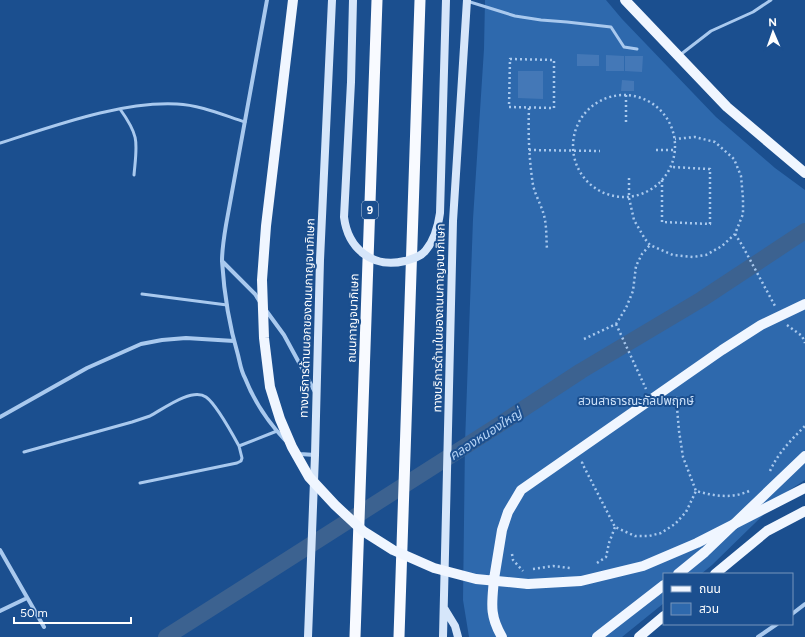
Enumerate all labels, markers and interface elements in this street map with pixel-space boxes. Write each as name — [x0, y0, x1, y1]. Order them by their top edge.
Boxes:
north arrow — [753, 12, 793, 52]
text: N — [768, 16, 777, 29]
road number: 9 — [362, 201, 378, 219]
street label: ทางบริการด้านนอกของถนนกาญจนาภิเษก — [297, 218, 317, 418]
street label: ทางบริการด้านในของถนนกาญจนาภิเษก — [430, 223, 448, 413]
street label: ถนนกาญจนาภิเษก — [344, 273, 362, 363]
park label: สวนสาธารณะกัลปพฤกษ์ — [578, 394, 694, 408]
water label: คลองหนองใหญ่ — [446, 404, 526, 463]
legend — [663, 573, 793, 625]
text: ถนน — [699, 582, 721, 596]
scale bar — [14, 599, 131, 625]
text: สวน — [699, 602, 719, 616]
text: 50 m — [20, 606, 48, 620]

